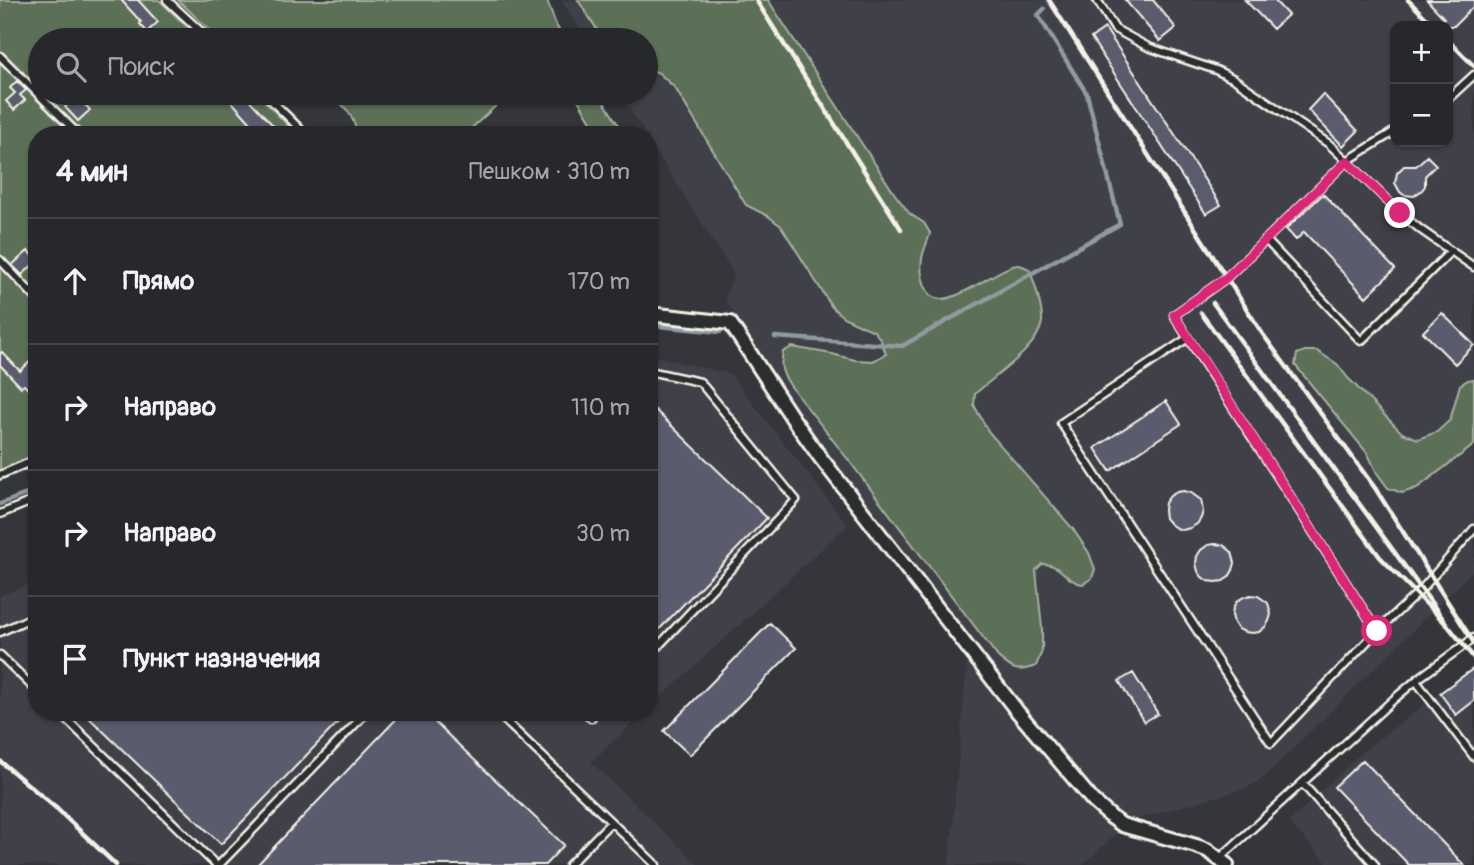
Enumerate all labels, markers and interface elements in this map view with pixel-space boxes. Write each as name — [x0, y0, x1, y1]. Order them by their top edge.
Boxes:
map controls — [1390, 21, 1453, 147]
button: + — [1390, 21, 1453, 84]
search box — [28, 28, 658, 105]
icon: search — [52, 48, 90, 86]
text: Поиск — [108, 51, 176, 83]
button: − — [1390, 84, 1453, 147]
text: 4 мин — [56, 153, 128, 190]
text: Пешком · 310 m — [469, 157, 630, 186]
route end — [1384, 197, 1415, 228]
icon: ahead — [56, 262, 94, 300]
text: Прямо — [123, 265, 194, 297]
text: 170 m — [568, 267, 630, 296]
icon: right — [56, 388, 94, 426]
text: Направо — [123, 391, 216, 423]
text: 110 m — [571, 393, 630, 422]
icon: right — [56, 514, 94, 552]
text: Направо — [123, 517, 216, 549]
text: 30 m — [576, 519, 630, 548]
route start — [1361, 615, 1392, 646]
icon: arrive — [56, 640, 94, 678]
text: Пункт назначения — [123, 643, 320, 675]

